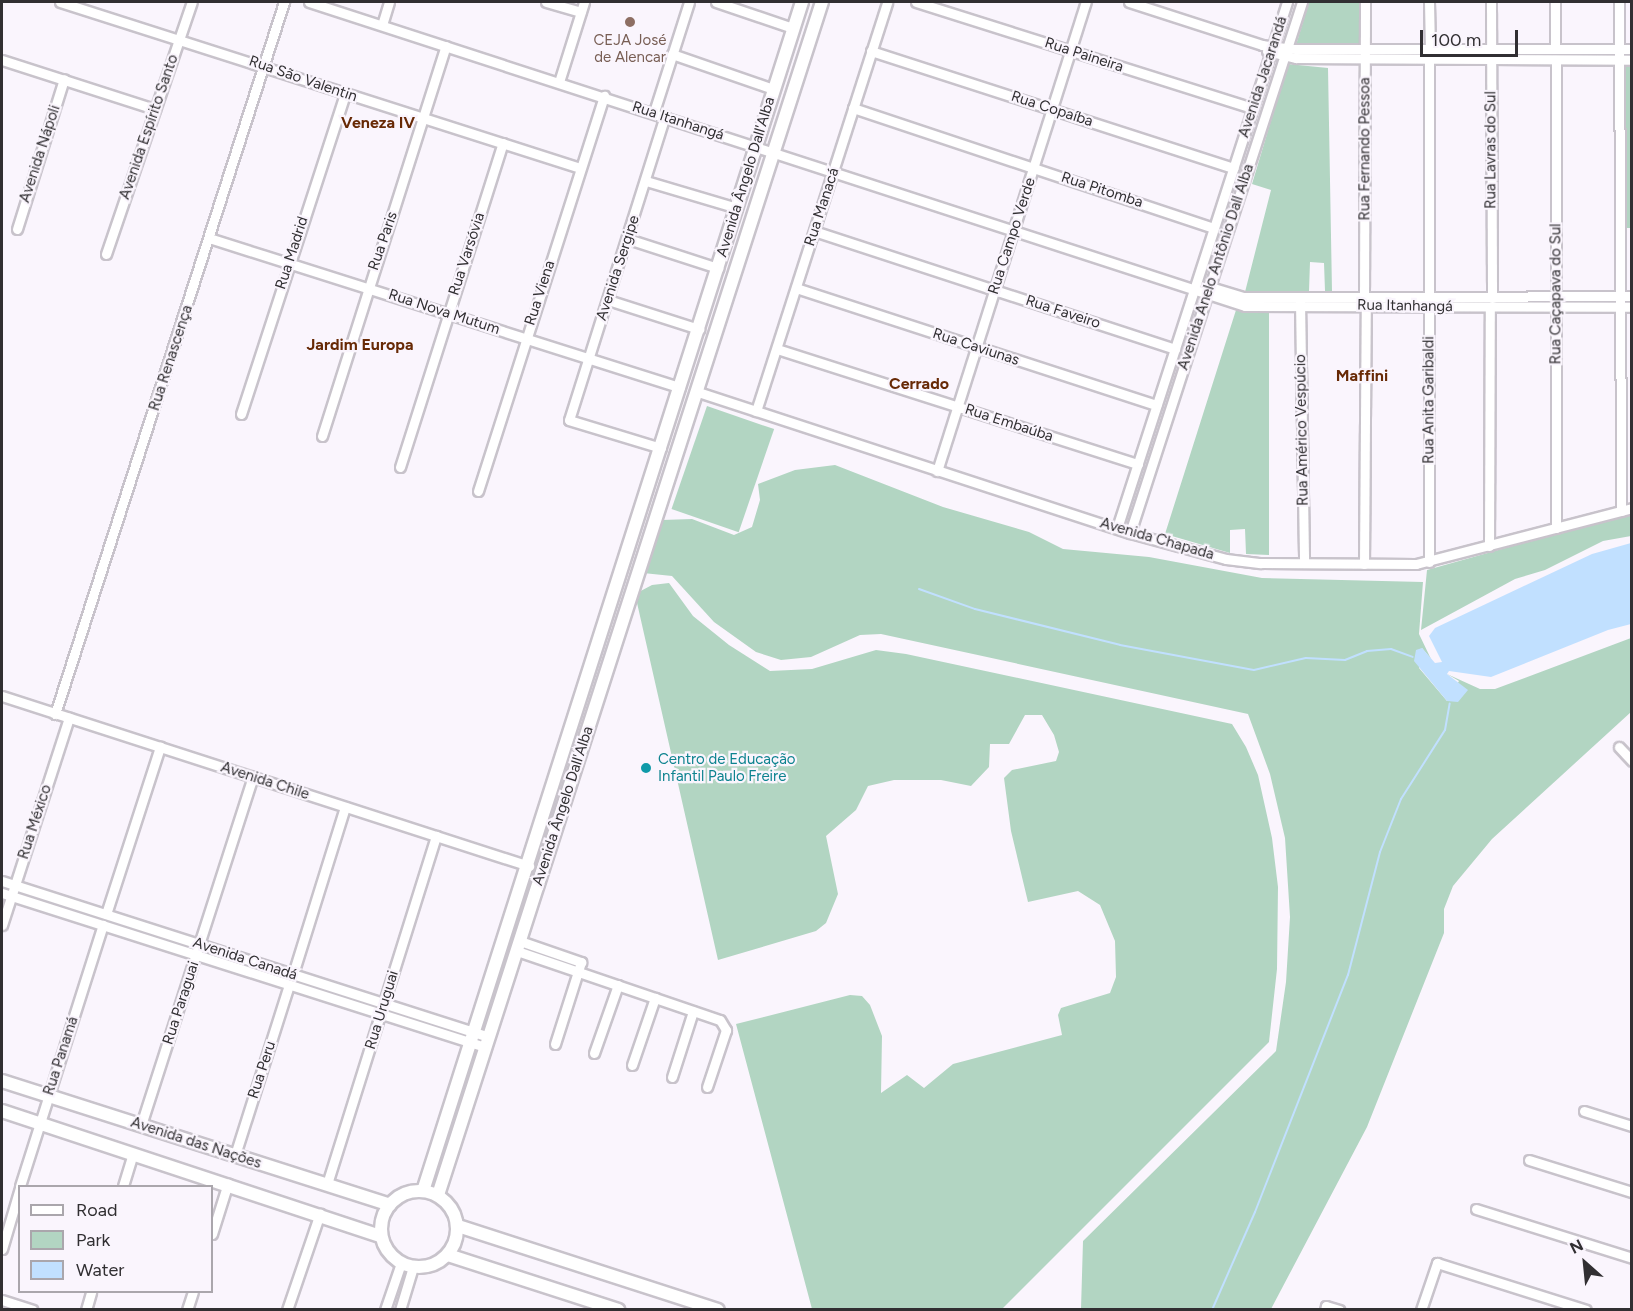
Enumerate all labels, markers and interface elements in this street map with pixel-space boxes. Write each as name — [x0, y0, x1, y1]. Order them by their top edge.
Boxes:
street label: Avenida Jacarandá — [1235, 14, 1291, 140]
marker: CEJA José de Alencar — [623, 15, 637, 29]
scale bar — [1423, 18, 1520, 56]
text: 100 m — [1431, 29, 1481, 51]
place label: CEJA José de Alencar — [594, 31, 666, 66]
street label: Rua Paineira — [1042, 34, 1126, 76]
street label: Avenida Espírito Santo — [116, 52, 182, 202]
street label: Rua São Valentin — [247, 52, 359, 106]
street label: Rua Fernando Pessoa — [1356, 77, 1374, 221]
street label: Rua Copaíba — [1009, 87, 1095, 131]
street label: Rua Lavras do Sul — [1482, 91, 1500, 209]
street label: Avenida Ângelo Dall'Alba — [713, 95, 779, 259]
street label: Rua Itanhangá — [630, 98, 726, 144]
street label: Avenida Nápoli — [16, 103, 64, 205]
district label: Veneza IV — [341, 113, 415, 133]
street label: Avenida Anelo Antônio Dall Alba — [1174, 162, 1258, 372]
street label: Rua Manacá — [801, 166, 843, 248]
street label: Rua Pitomba — [1059, 168, 1145, 212]
street label: Rua Campo Verde — [985, 175, 1039, 297]
street label: Rua Paris — [365, 209, 401, 273]
street label: Rua Varsóvia — [445, 210, 489, 298]
street label: Avenida Sergipe — [593, 213, 643, 323]
street label: Rua Madrid — [272, 214, 312, 292]
street label: Rua Caçapava do Sul — [1547, 224, 1565, 364]
street label: Rua Viena — [521, 258, 559, 328]
street label: Rua Nova Mutum — [386, 286, 502, 338]
street label: Rua Faveiro — [1023, 291, 1103, 333]
street label: Rua Itanhangá — [1357, 296, 1453, 316]
street label: Rua Renascença — [145, 303, 197, 413]
street label: Rua Caviunas — [930, 325, 1022, 369]
district label: Jardim Europa — [307, 335, 413, 355]
street label: Rua Anita Garibaldi — [1420, 336, 1438, 464]
street label: Rua Américo Vespúcio — [1292, 354, 1312, 506]
district label: Maffini — [1336, 366, 1388, 386]
district label: Cerrado — [889, 374, 949, 394]
street label: Rua Embaúba — [962, 400, 1056, 446]
street label: Avenida Chapada — [1098, 514, 1216, 564]
street label: Avenida Ângelo Dall'Alba — [529, 724, 597, 888]
place label: Centro de Educação Infantil Paulo Freire — [658, 750, 795, 785]
street label: Avenida Chile — [218, 758, 312, 804]
marker: Centro de Educação Infantil Paulo Freire — [639, 761, 653, 775]
street label: Rua México — [14, 782, 56, 862]
street label: Avenida Canadá — [191, 934, 299, 984]
street label: Rua Paraguai — [159, 959, 203, 1047]
street label: Rua Uruguai — [361, 968, 403, 1052]
street label: Rua Panamá — [40, 1014, 82, 1098]
street label: Rua Peru — [244, 1039, 280, 1101]
street label: Avenida das Nações — [128, 1113, 264, 1173]
legend — [18, 1185, 213, 1293]
text: Road — [76, 1199, 117, 1221]
text: Park — [76, 1229, 110, 1251]
north arrow — [1555, 1233, 1615, 1293]
text: N — [1567, 1235, 1586, 1258]
text: Water — [76, 1259, 124, 1281]

